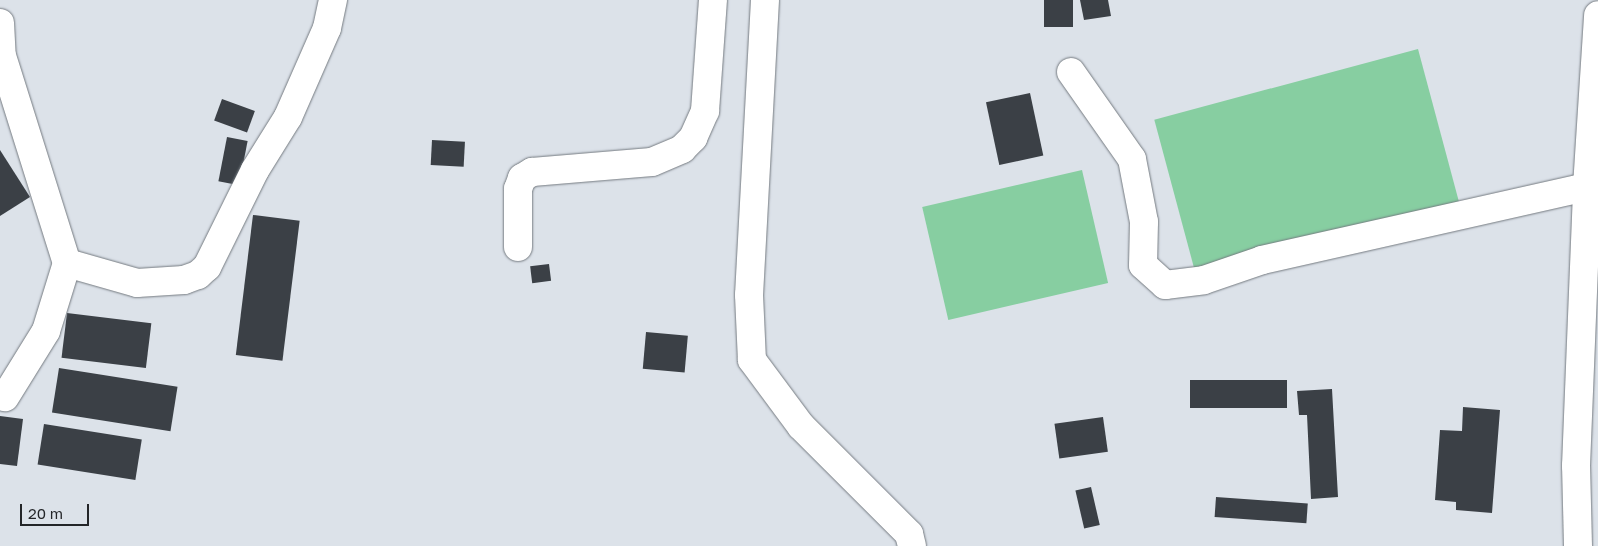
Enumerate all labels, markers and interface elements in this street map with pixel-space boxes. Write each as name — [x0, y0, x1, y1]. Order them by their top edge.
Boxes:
scale bar — [22, 494, 91, 526]
text: 20 m — [28, 504, 63, 522]

